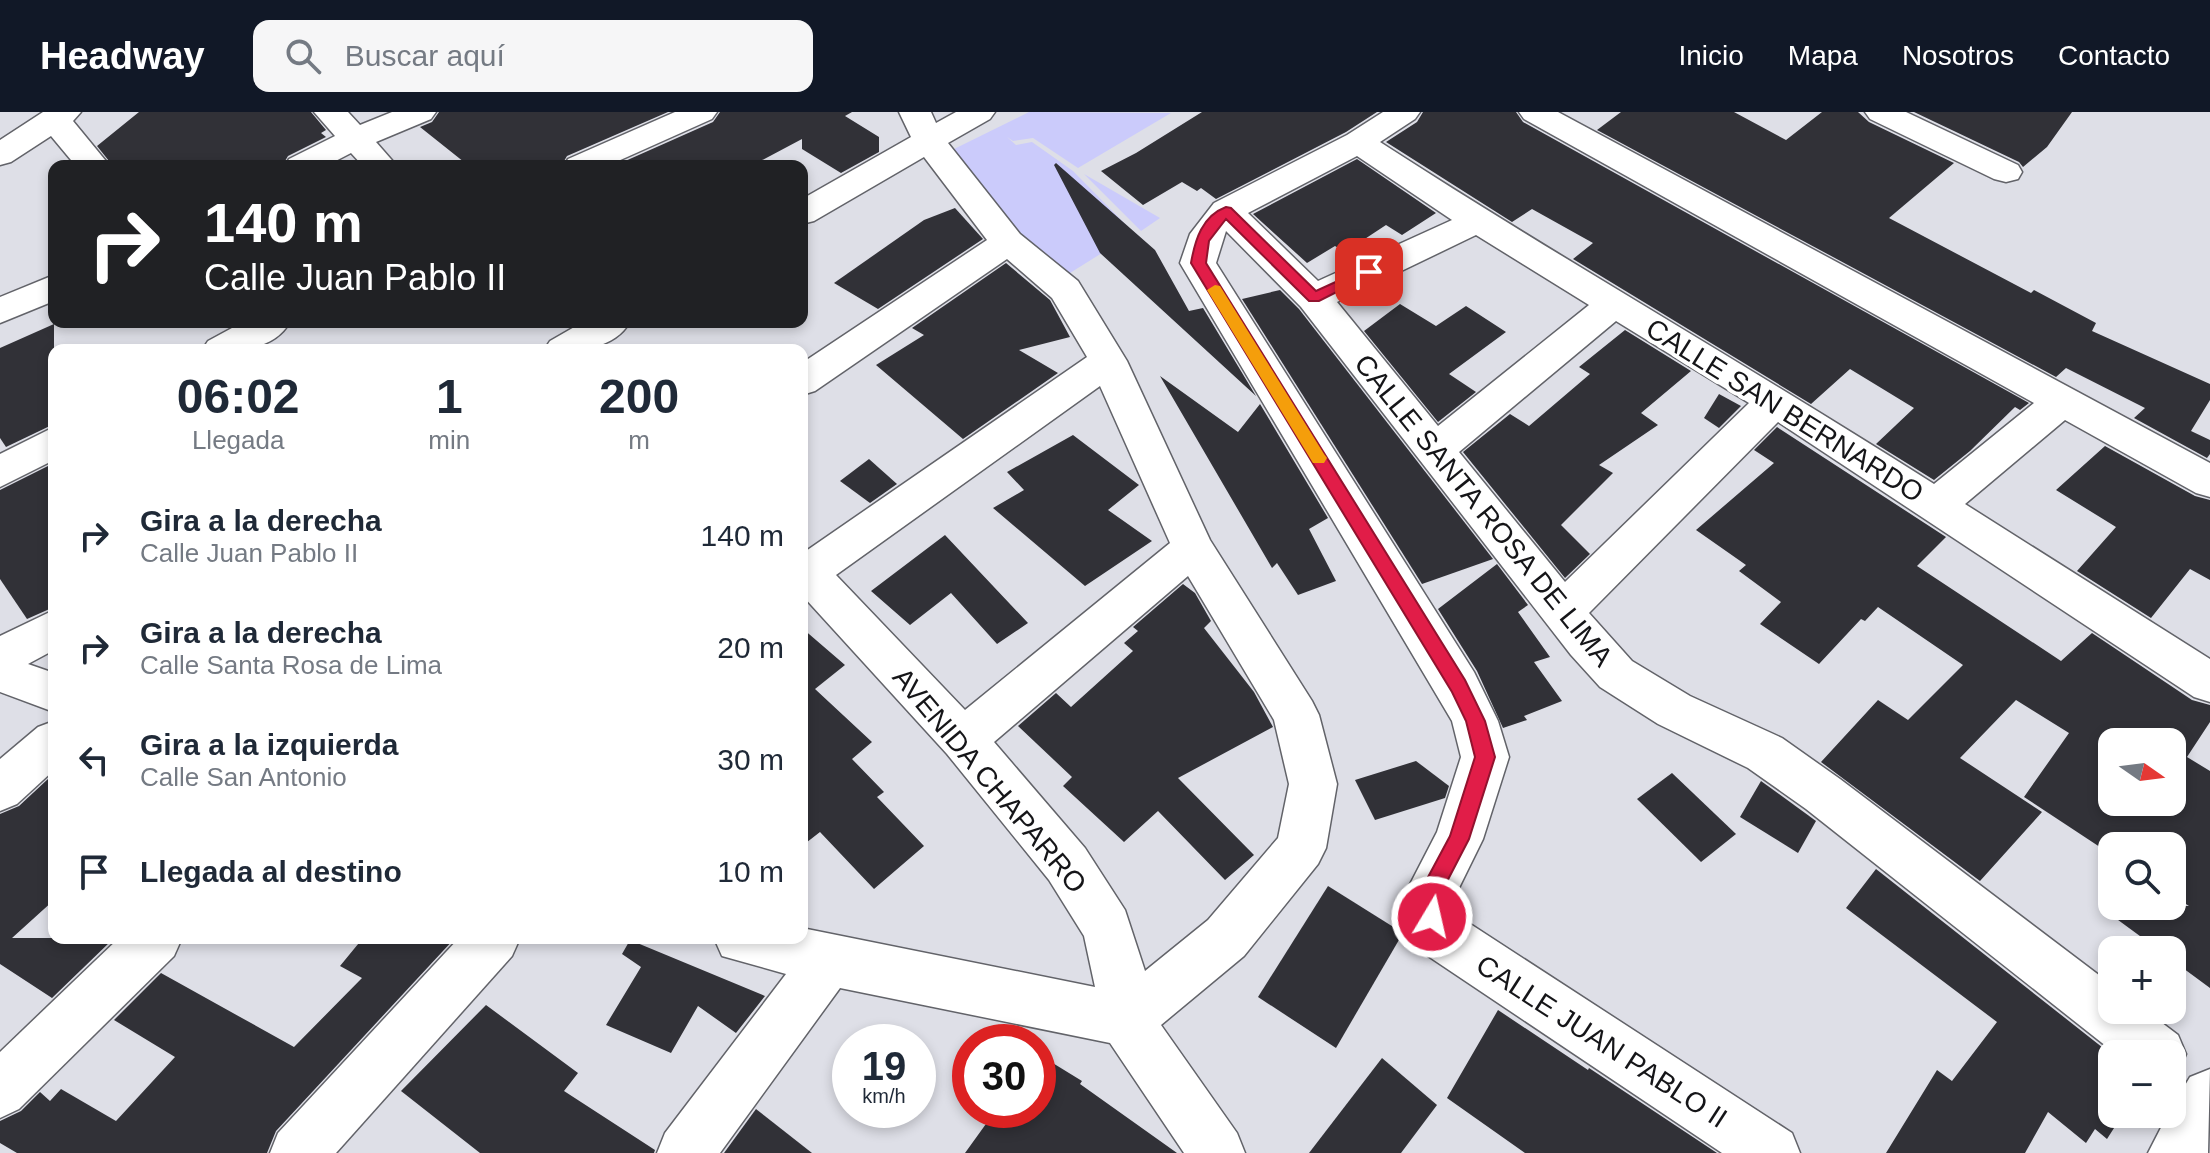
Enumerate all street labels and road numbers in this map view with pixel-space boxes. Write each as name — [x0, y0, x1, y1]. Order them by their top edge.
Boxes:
street label: CALLE SAN BERNARDO — [1641, 312, 1929, 509]
street label: CALLE SANTA ROSA DE LIMA — [1348, 348, 1619, 672]
street label: AVENIDA CHAPARRO — [887, 662, 1093, 899]
street label: CALLE JUAN PABLO II — [1471, 949, 1733, 1134]

